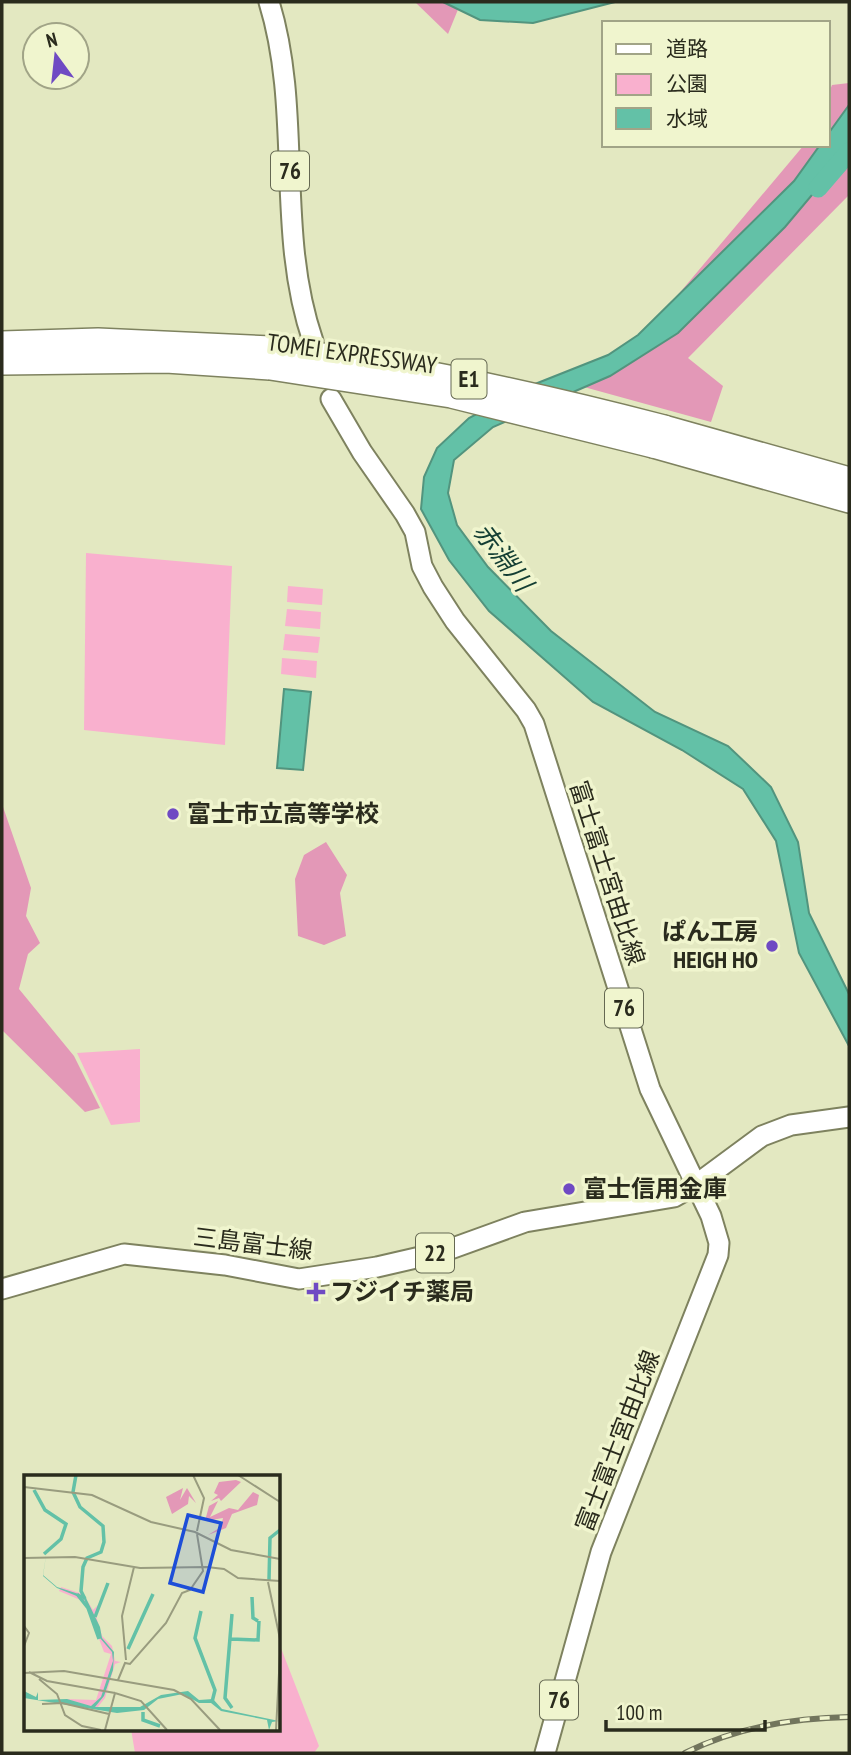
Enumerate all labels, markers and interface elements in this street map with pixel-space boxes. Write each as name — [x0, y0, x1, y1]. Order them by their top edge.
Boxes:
north arrow — [21, 21, 91, 91]
legend — [602, 21, 830, 147]
text: N — [44, 27, 60, 52]
text: 道路 — [666, 35, 708, 62]
text: 公園 — [666, 70, 708, 97]
text: 水域 — [666, 105, 708, 132]
road number: 76 — [271, 152, 309, 190]
street label: TOMEI EXPRESSWAY — [265, 326, 439, 381]
road number: E1 — [452, 360, 486, 398]
water label: 赤淵川 — [467, 516, 542, 600]
street label: 富士富士宮由比線 — [563, 777, 652, 969]
place label: 富士市立高等学校 — [187, 798, 379, 829]
marker: 富士市立高等学校 — [165, 806, 181, 822]
place label: ぱん工房 HEIGH HO — [662, 916, 758, 975]
marker: ぱん工房 HEIGH HO — [764, 938, 780, 954]
road number: 76 — [605, 988, 643, 1028]
place label: 富士信用金庫 — [583, 1173, 727, 1204]
marker: 富士信用金庫 — [561, 1181, 577, 1197]
street label: 三島富士線 — [192, 1221, 315, 1266]
road number: 22 — [416, 1234, 454, 1272]
place label: フジイチ薬局 — [330, 1276, 474, 1307]
marker: フジイチ薬局 — [308, 1284, 324, 1300]
street label: 富士富士宮由比線 — [569, 1346, 666, 1536]
inset map — [24, 1475, 280, 1730]
road number: 76 — [540, 1680, 578, 1720]
scale bar — [606, 1688, 765, 1732]
text: 100 m — [616, 1699, 662, 1726]

